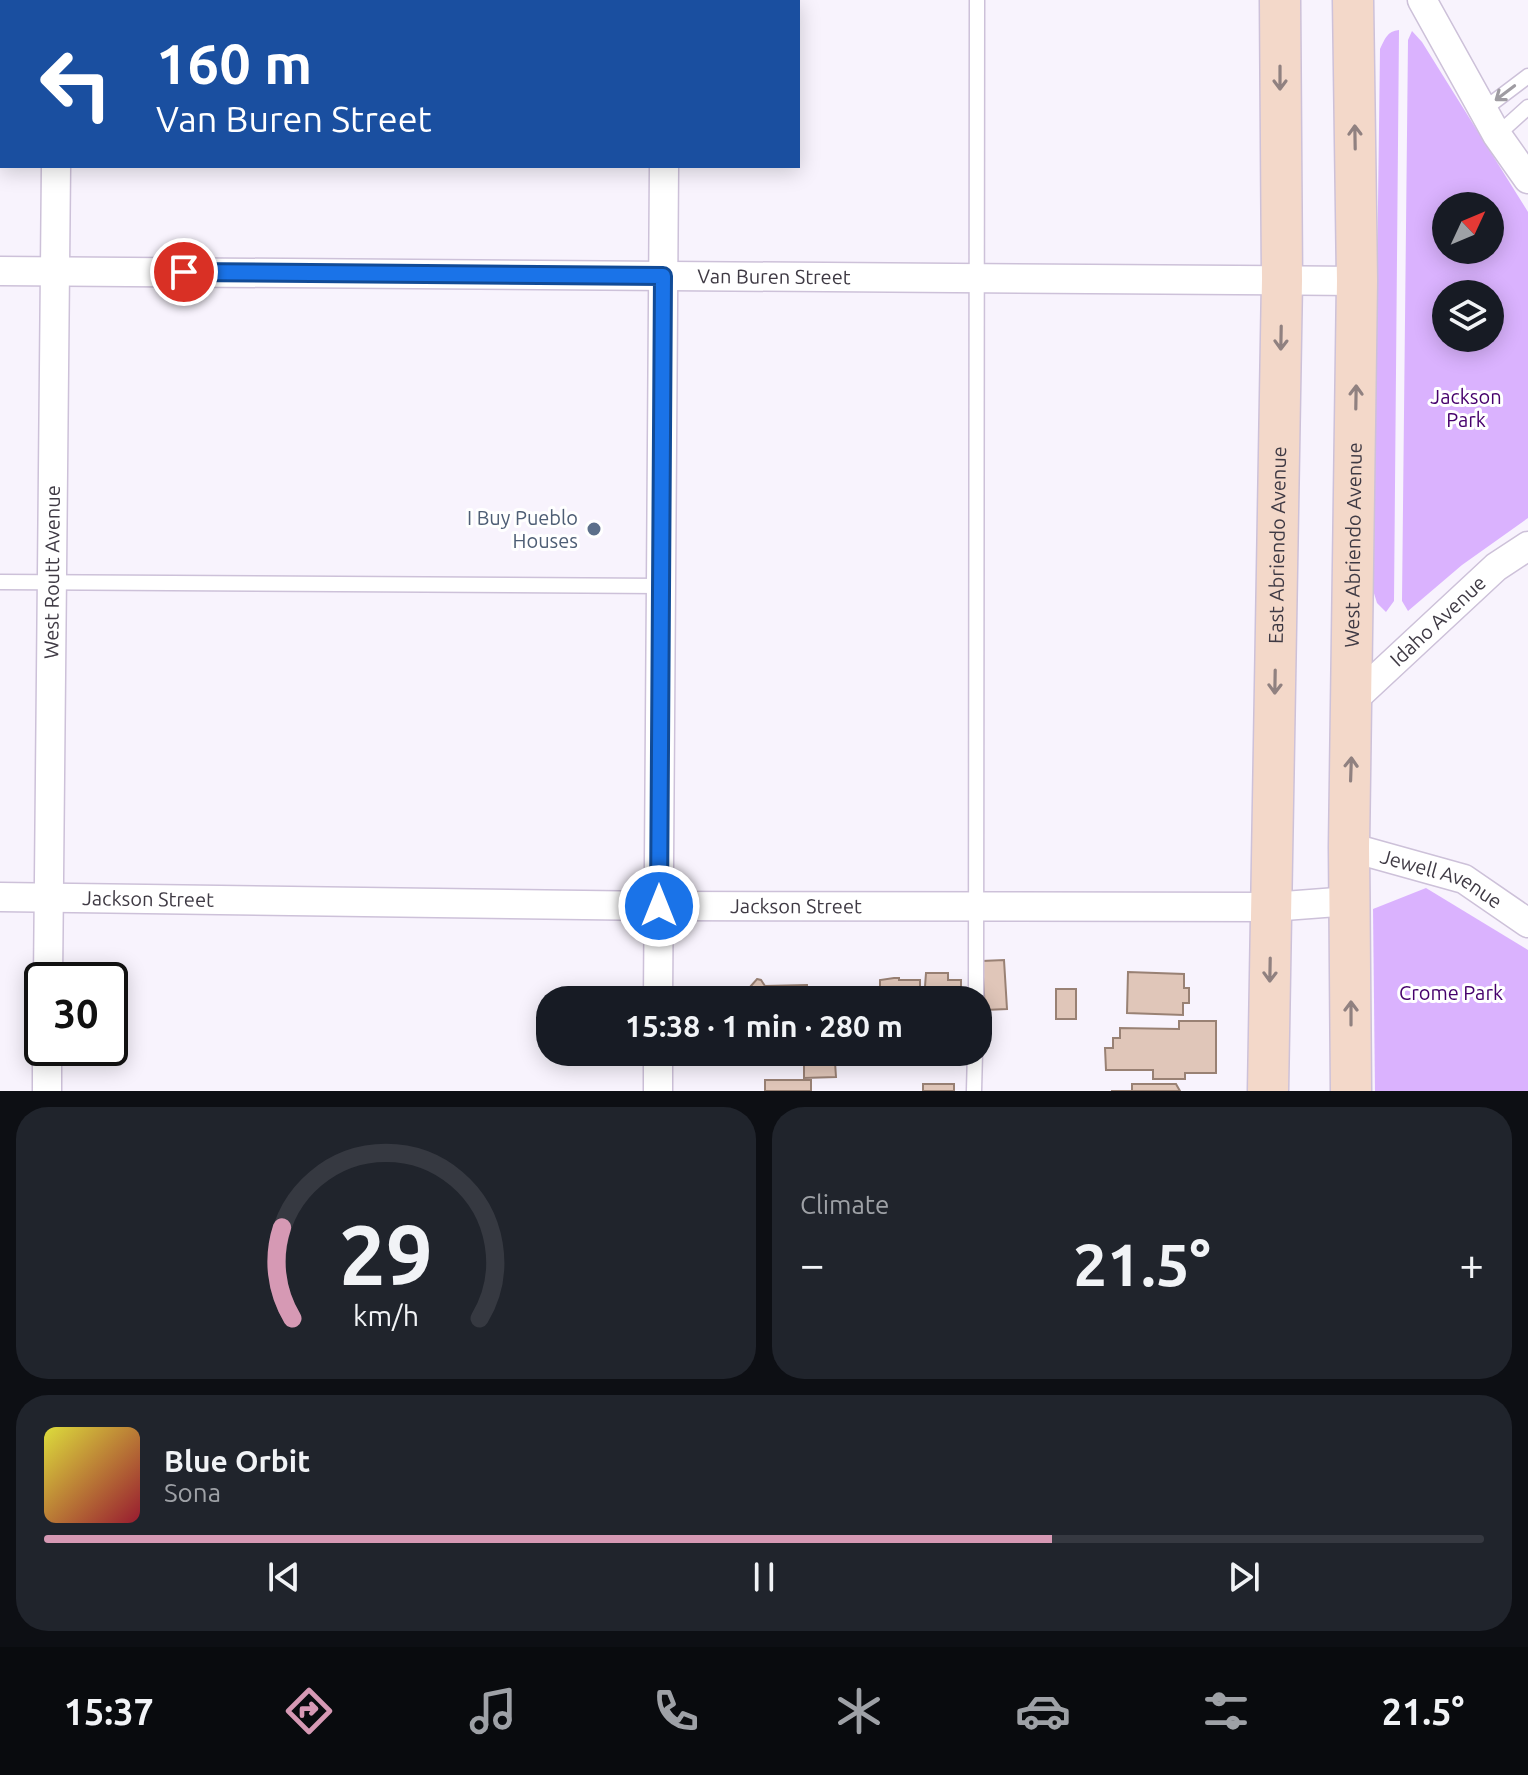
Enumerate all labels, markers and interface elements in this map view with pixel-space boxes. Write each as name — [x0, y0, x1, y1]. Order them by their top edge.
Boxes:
icon: left — [24, 32, 128, 136]
text: 160 m — [156, 32, 312, 95]
one-way arrow — [1272, 64, 1288, 91]
one-way arrow — [1495, 84, 1517, 101]
text: Van Buren Street — [156, 98, 432, 139]
one-way arrow — [1347, 124, 1363, 151]
north arrow — [1432, 192, 1504, 264]
map controls — [1432, 192, 1504, 352]
pin — [150, 238, 218, 306]
icon: arrive — [162, 250, 206, 294]
street label: Van Buren Street — [697, 264, 851, 288]
button: layers — [1432, 280, 1504, 352]
one-way arrow — [1273, 324, 1289, 351]
one-way arrow — [1348, 384, 1364, 411]
park label: Jackson Park — [1430, 385, 1502, 431]
street label: West Abriendo Avenue — [1340, 442, 1366, 648]
street label: East Abriendo Avenue — [1264, 446, 1290, 644]
street label: West Routt Avenue — [39, 485, 64, 659]
place label: I Buy Pueblo Houses — [467, 506, 578, 552]
marker: I Buy Pueblo Houses — [585, 520, 603, 538]
street label: Idaho Avenue — [1385, 571, 1490, 671]
one-way arrow — [1267, 668, 1283, 695]
one-way arrow — [1344, 756, 1359, 783]
street label: Jewell Avenue — [1378, 844, 1507, 913]
position arrow — [617, 864, 701, 948]
street label: Jackson Street — [82, 886, 214, 911]
street label: Jackson Street — [730, 894, 862, 917]
one-way arrow — [1262, 956, 1278, 983]
speed limit sign: 30 — [24, 962, 128, 1066]
park label: Crome Park — [1399, 981, 1503, 1004]
one-way arrow — [1343, 1000, 1359, 1027]
text: 15:38 · 1 min · 280 m — [625, 1009, 903, 1043]
text: Climate — [800, 1190, 889, 1219]
text: 29 — [339, 1207, 433, 1301]
text: 21.5° — [1073, 1230, 1211, 1297]
text: − — [800, 1239, 825, 1288]
text: + — [1459, 1239, 1484, 1288]
text: km/h — [353, 1299, 419, 1331]
text: Blue Orbit — [164, 1444, 310, 1478]
text: Sona — [164, 1478, 221, 1507]
icon: previous — [262, 1555, 306, 1599]
icon: pause — [742, 1555, 786, 1599]
icon: next — [1222, 1555, 1266, 1599]
icon: directions — [281, 1683, 337, 1739]
icon: music — [465, 1683, 521, 1739]
icon: phone — [648, 1683, 704, 1739]
icon: climate — [831, 1683, 887, 1739]
icon: car — [1015, 1683, 1071, 1739]
icon: filters — [1198, 1683, 1254, 1739]
text: 15:37 — [64, 1691, 154, 1732]
text: 21.5° — [1382, 1691, 1464, 1732]

